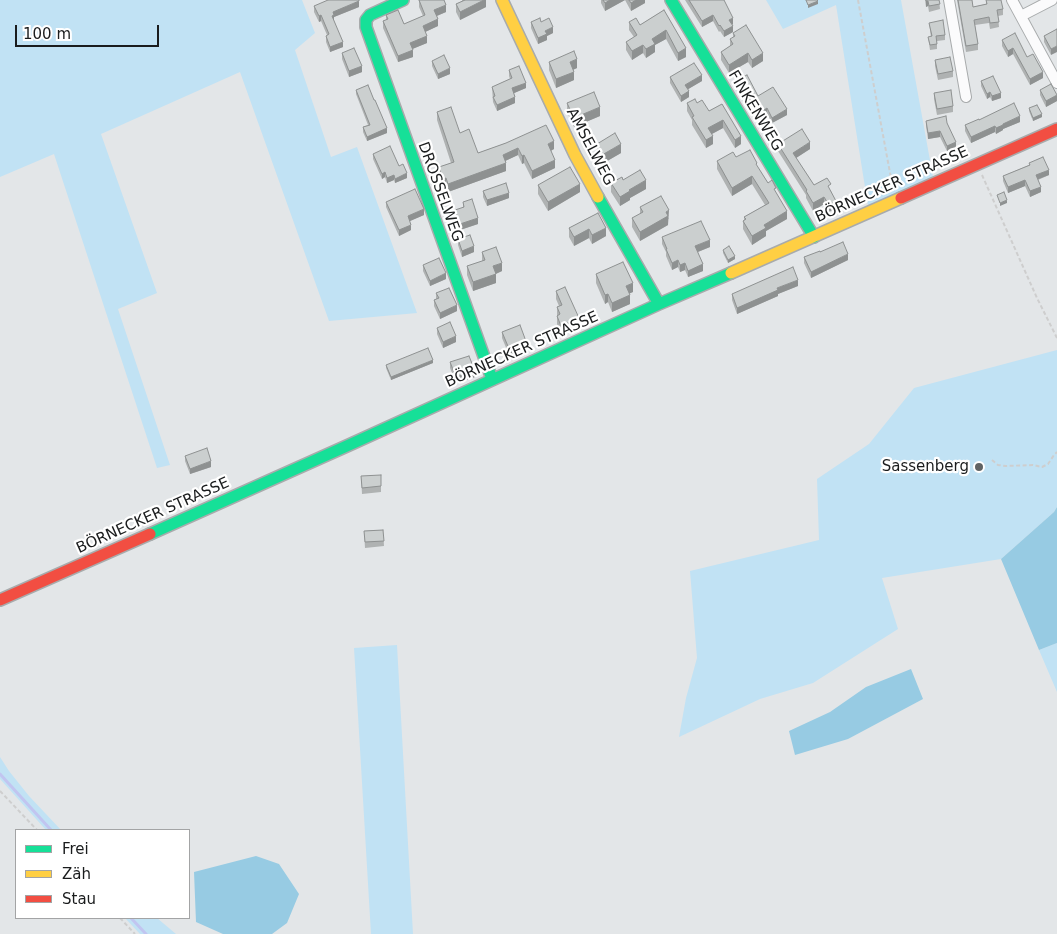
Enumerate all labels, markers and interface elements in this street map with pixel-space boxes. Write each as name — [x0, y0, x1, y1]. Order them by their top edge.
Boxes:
scale bar — [18, 15, 161, 47]
text: 100 m — [23, 25, 71, 43]
street label: FINKENWEG — [724, 67, 786, 155]
street label: AMSELWEG — [562, 105, 618, 189]
street label: DROSSELWEG — [414, 139, 466, 245]
street label: BÖRNECKER STRASSE — [813, 143, 971, 227]
street label: BÖRNECKER STRASSE — [443, 308, 601, 392]
place label: Sassenberg — [882, 458, 969, 476]
marker: Sassenberg — [973, 461, 985, 473]
street label: BÖRNECKER STRASSE — [74, 474, 232, 558]
legend — [15, 829, 190, 919]
text: Frei — [62, 840, 89, 858]
text: Zäh — [62, 865, 91, 883]
text: Stau — [62, 890, 96, 908]

